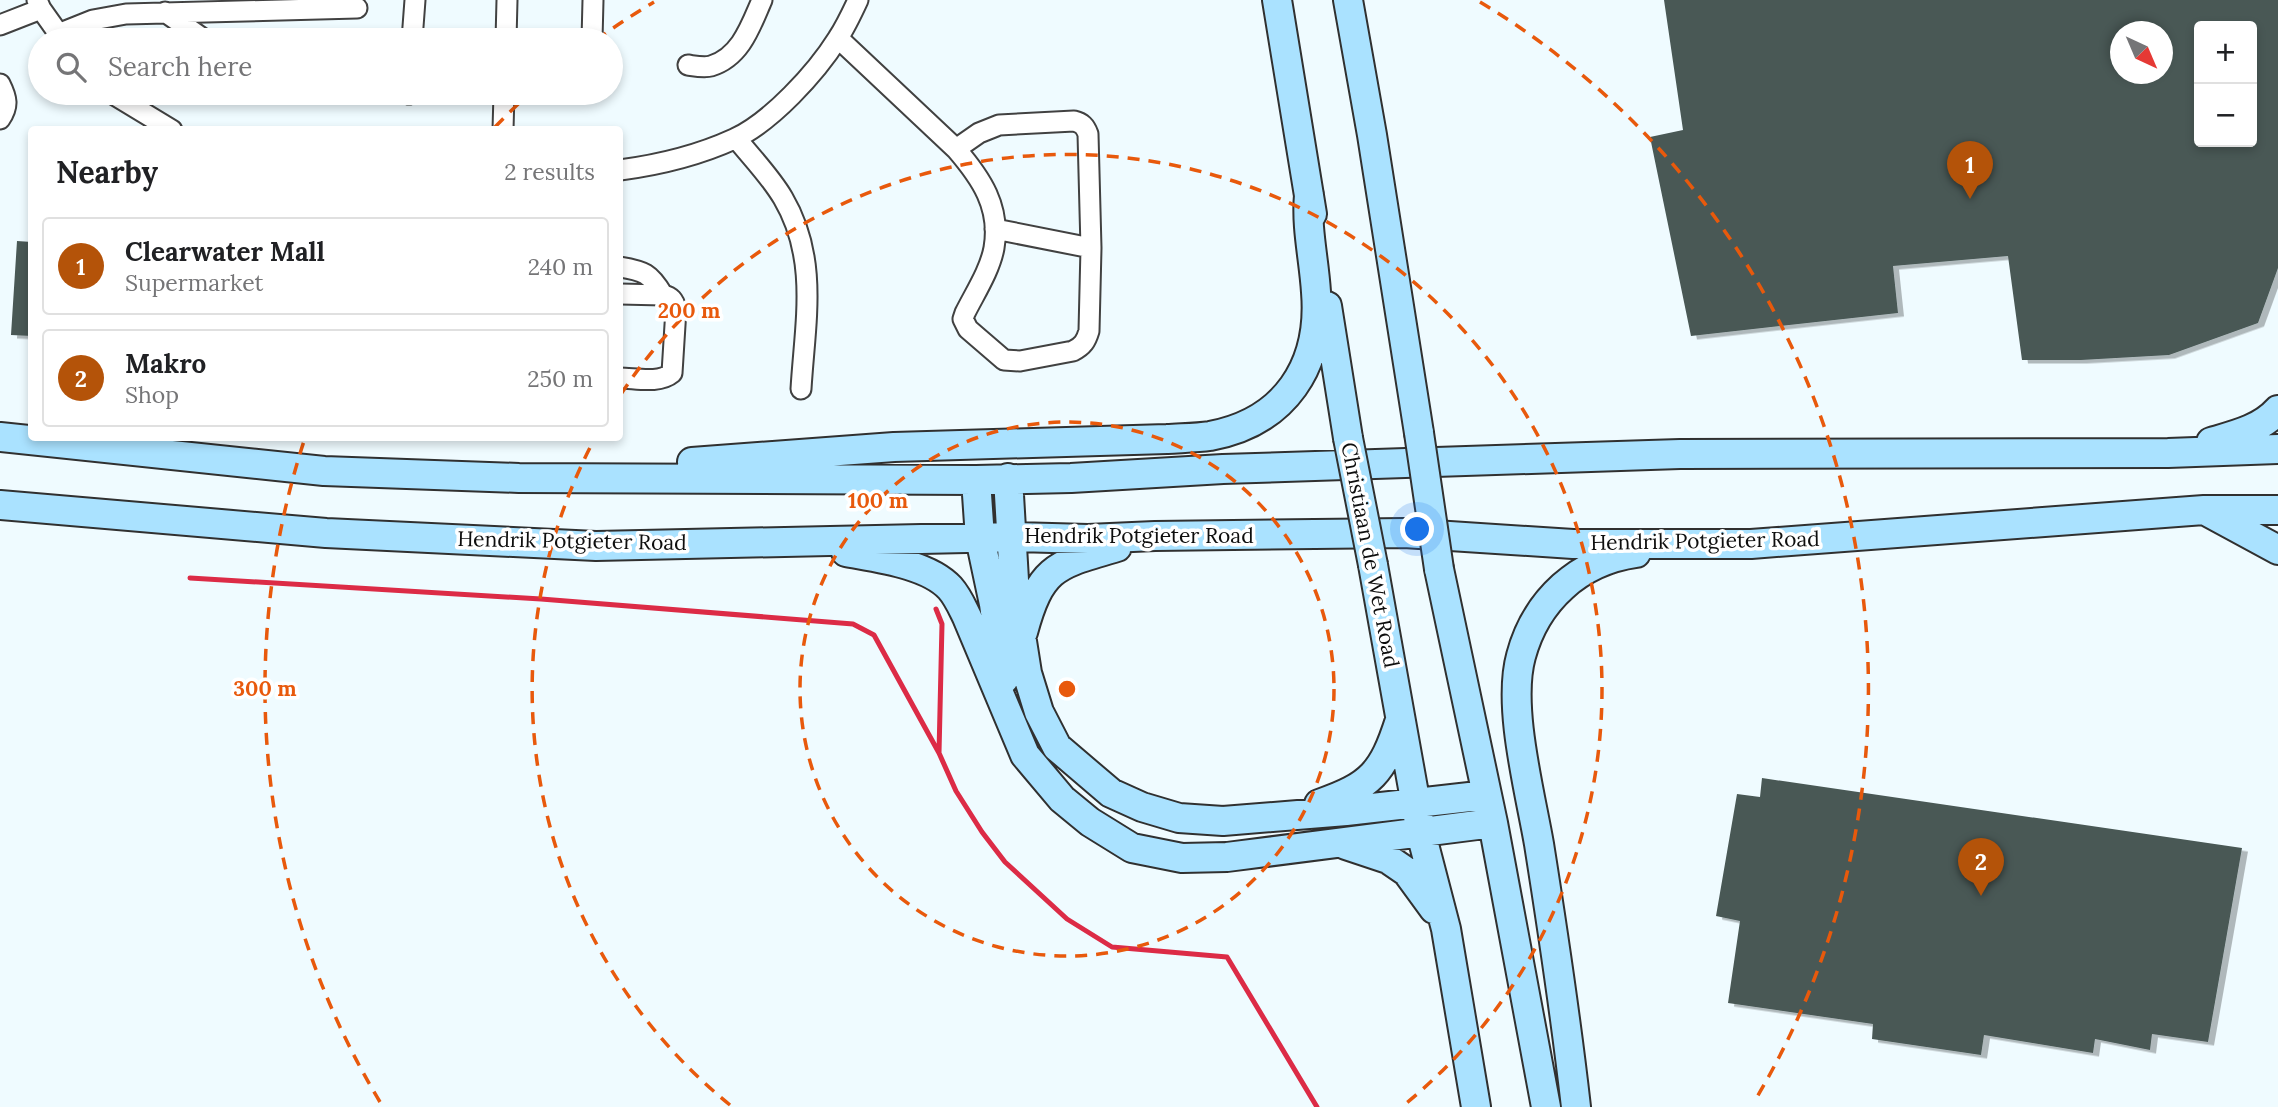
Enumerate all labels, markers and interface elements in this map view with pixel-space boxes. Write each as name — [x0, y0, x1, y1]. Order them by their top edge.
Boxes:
north arrow — [2110, 21, 2173, 84]
map controls — [2194, 21, 2257, 147]
button: + — [2194, 21, 2257, 84]
search box — [28, 28, 623, 105]
icon: search — [52, 48, 90, 86]
text: Search here — [108, 50, 252, 83]
button: − — [2194, 84, 2257, 147]
pin: 1 — [1947, 141, 1993, 199]
text: Nearby — [56, 153, 158, 191]
text: 2 results — [504, 157, 595, 186]
text: Clearwater Mall — [125, 235, 325, 268]
text: 1 — [76, 252, 86, 281]
text: 240 m — [528, 252, 593, 281]
text: Supermarket — [125, 268, 263, 297]
text: 200 m — [658, 297, 720, 324]
text: Makro — [125, 347, 206, 380]
text: 2 — [75, 364, 87, 393]
text: 250 m — [527, 364, 593, 393]
text: Shop — [125, 380, 179, 409]
street label: Christiaan de Wet Road — [1335, 440, 1406, 670]
text: 100 m — [848, 487, 908, 514]
your location — [1400, 512, 1434, 546]
street label: Hendrik Potgieter Road — [1024, 522, 1254, 549]
street label: Hendrik Potgieter Road — [457, 525, 687, 556]
street label: Hendrik Potgieter Road — [1590, 525, 1820, 556]
text: 300 m — [233, 675, 297, 702]
centre of rings — [1055, 677, 1079, 701]
pin: 2 — [1958, 838, 2004, 896]

